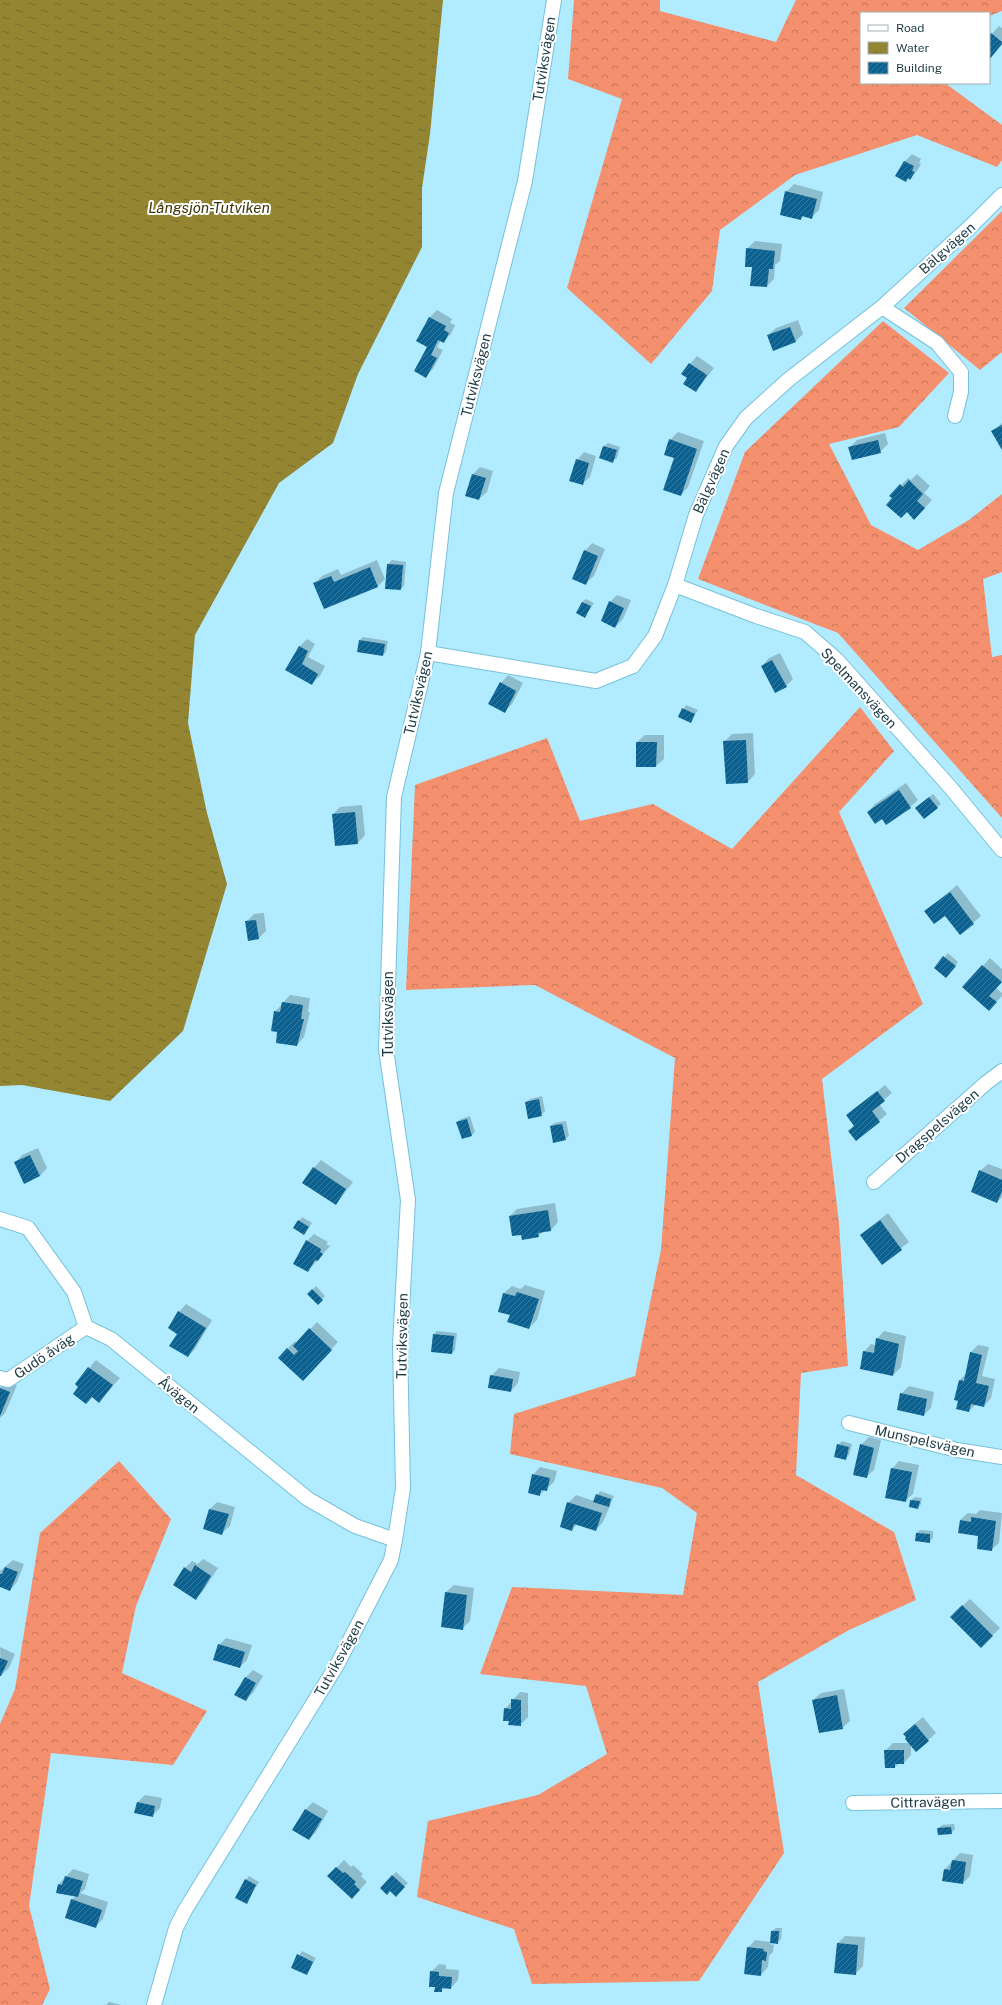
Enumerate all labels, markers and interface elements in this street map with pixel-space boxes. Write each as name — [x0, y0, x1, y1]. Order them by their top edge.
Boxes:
legend — [860, 12, 990, 84]
street label: Tutviksvägen — [529, 15, 559, 103]
text: Road — [896, 21, 924, 35]
text: Water — [896, 41, 930, 55]
text: Building — [896, 61, 942, 75]
water label: Långsjön-Tutviken — [148, 199, 270, 216]
street label: Bälgvägen — [916, 219, 978, 277]
street label: Tutviksvägen — [458, 332, 494, 418]
street label: Bälgvägen — [690, 446, 732, 516]
street label: Spelmansvägen — [818, 645, 900, 731]
street label: Tutviksvägen — [401, 649, 435, 737]
street label: Tutviksvägen — [380, 971, 396, 1057]
street label: Dragspelsvägen — [892, 1086, 982, 1166]
street label: Tutviksvägen — [393, 1293, 411, 1379]
street label: Gudö åväg — [11, 1330, 77, 1382]
street label: Åvägen — [155, 1372, 204, 1416]
street label: Munspelsvägen — [873, 1422, 977, 1460]
street label: Tutviksvägen — [311, 1617, 367, 1699]
street label: Cittravägen — [890, 1793, 966, 1811]

